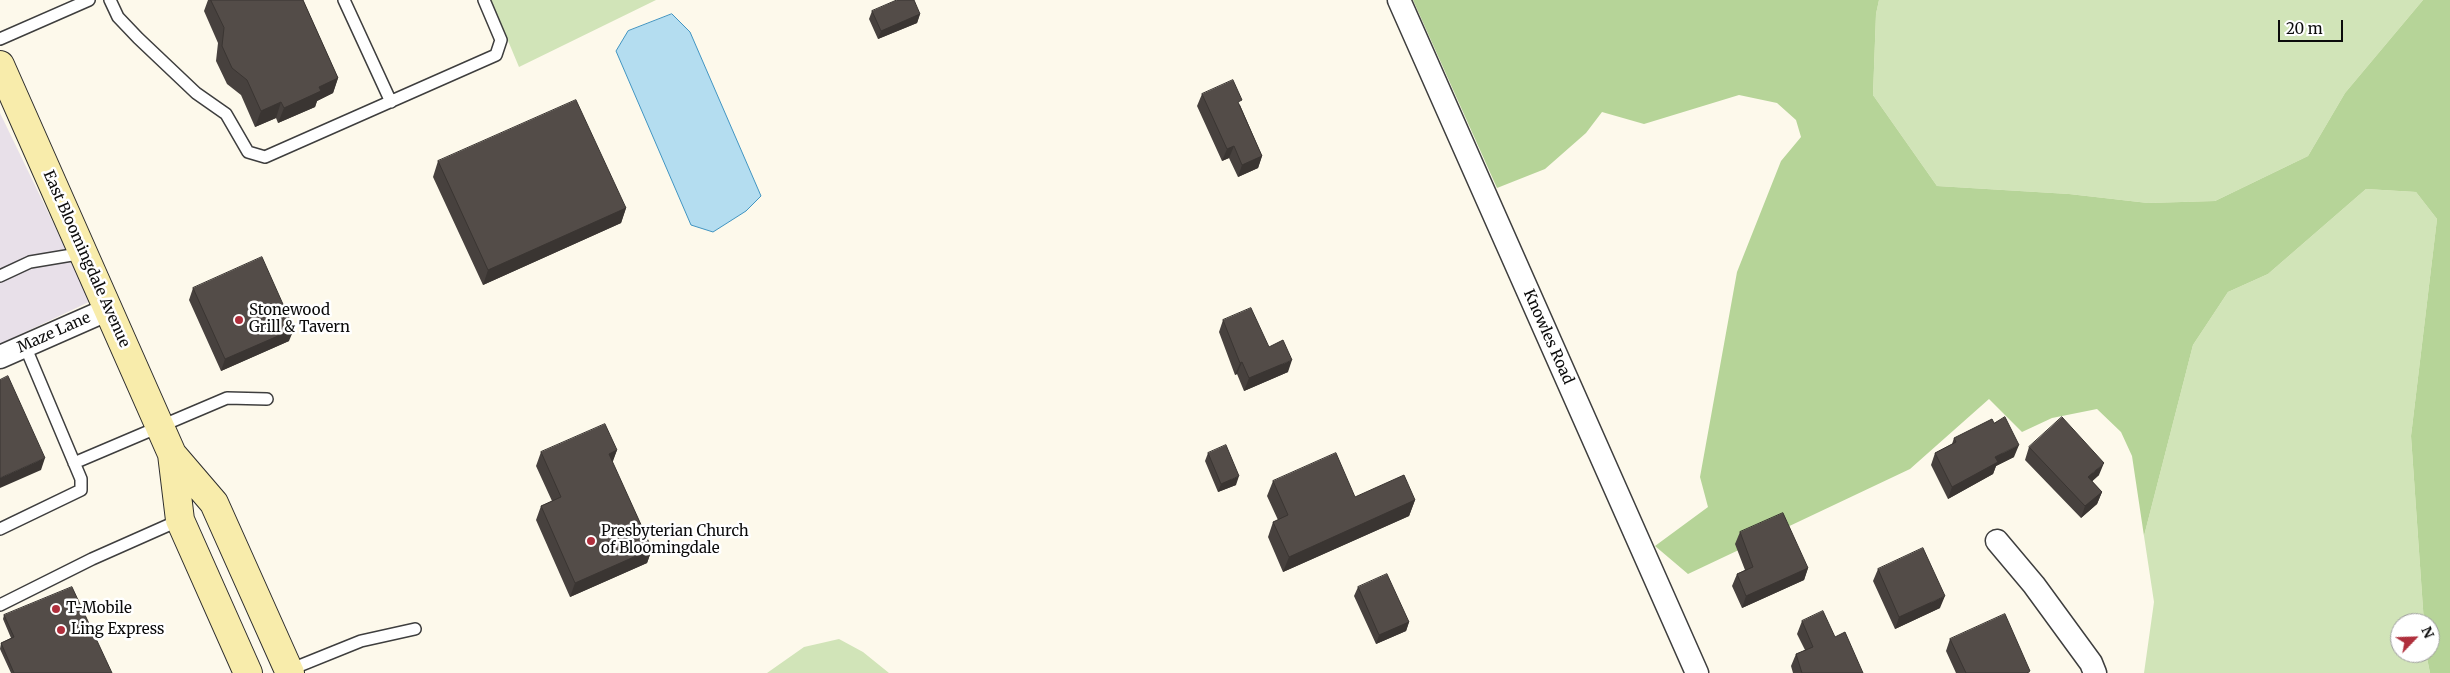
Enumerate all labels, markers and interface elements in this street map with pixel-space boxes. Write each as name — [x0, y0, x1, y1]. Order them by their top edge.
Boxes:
scale bar — [2280, 10, 2345, 42]
text: 20 m — [2286, 19, 2323, 38]
street label: East Bloomingdale Avenue — [39, 168, 133, 350]
street label: Knowles Road — [1519, 287, 1577, 387]
place label: Stonewood Grill & Tavern — [249, 302, 350, 337]
street label: Maze Lane — [15, 309, 93, 357]
marker: Stonewood Grill & Tavern — [233, 314, 245, 326]
place label: Presbyterian Church of Bloomingdale — [601, 523, 749, 558]
marker: Presbyterian Church of Bloomingdale — [585, 535, 597, 547]
place label: T-Mobile — [66, 600, 132, 618]
marker: T-Mobile — [50, 603, 62, 615]
north arrow — [2390, 613, 2440, 663]
place label: Ling Express — [71, 621, 164, 639]
marker: Ling Express — [55, 624, 67, 636]
text: N — [2417, 624, 2438, 641]

